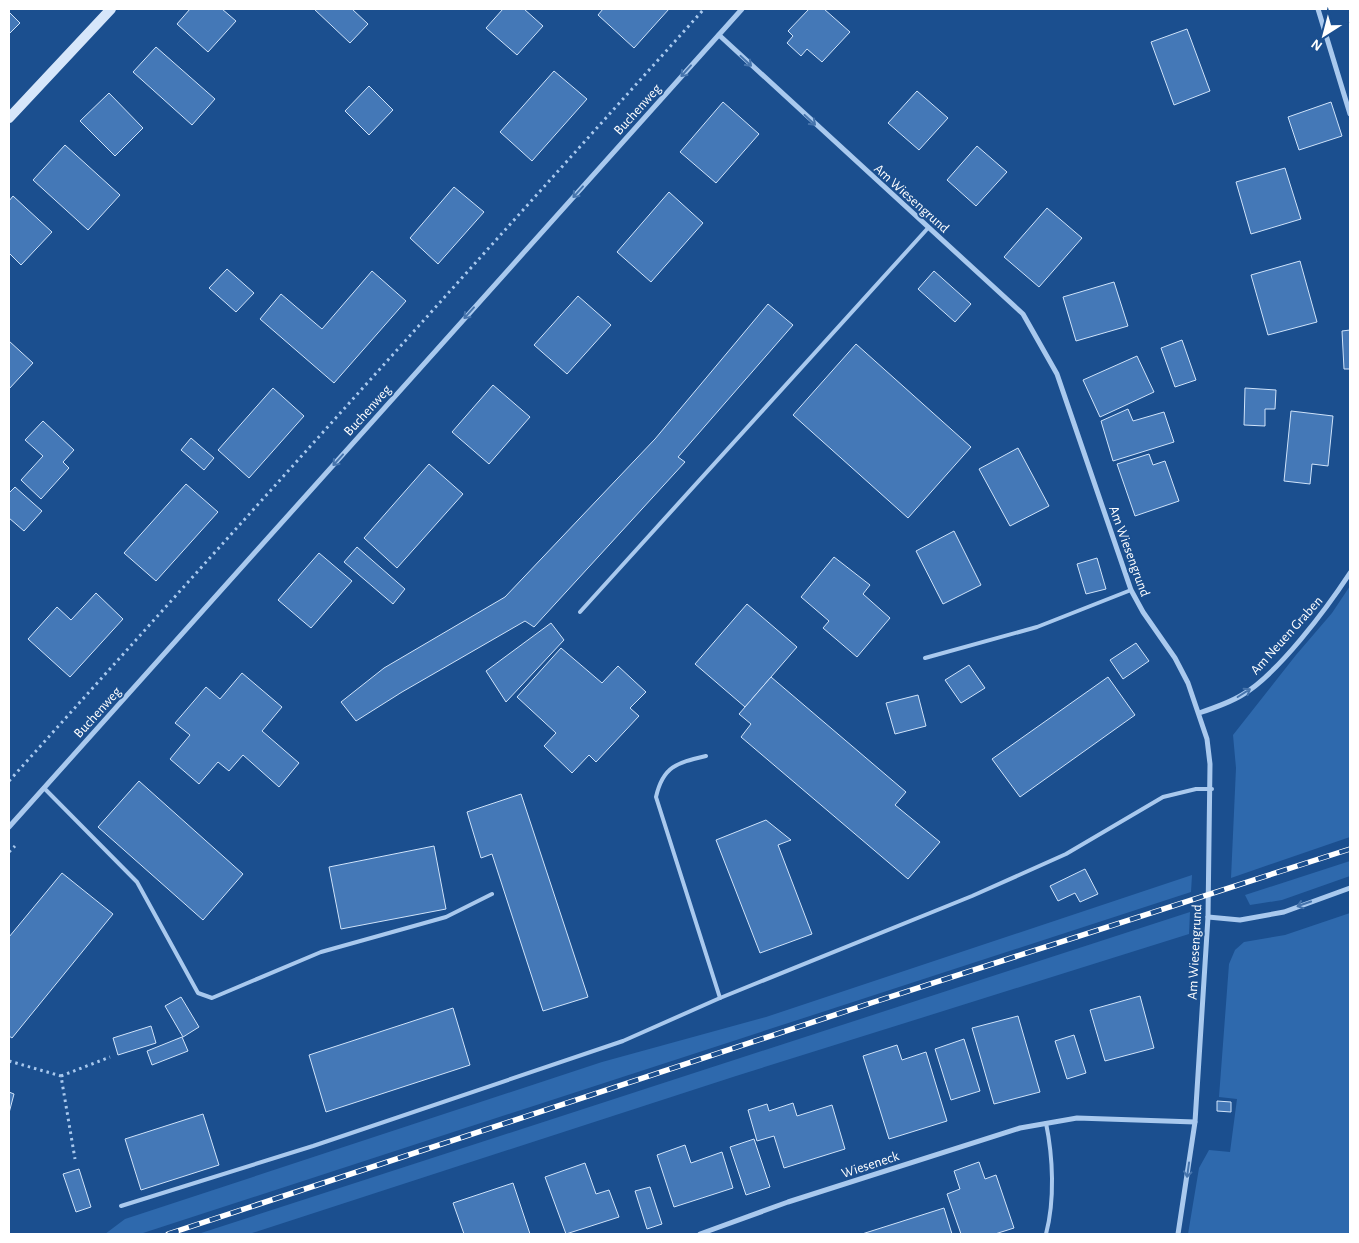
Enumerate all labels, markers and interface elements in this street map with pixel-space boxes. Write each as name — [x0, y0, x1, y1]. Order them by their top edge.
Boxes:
north arrow — [1299, 10, 1349, 60]
text: N — [1309, 36, 1325, 53]
one-way arrow — [740, 55, 753, 67]
one-way arrow — [681, 64, 692, 77]
street label: Buchenweg — [611, 81, 664, 138]
one-way arrow — [803, 114, 816, 125]
street label: Am Wiesengrund — [871, 162, 951, 236]
one-way arrow — [572, 186, 584, 199]
one-way arrow — [464, 307, 475, 320]
street label: Buchenweg — [341, 382, 394, 439]
one-way arrow — [332, 454, 344, 467]
street label: Am Wiesengrund — [1106, 504, 1152, 599]
street label: Am Neuen Graben — [1248, 594, 1325, 678]
street label: Buchenweg — [71, 684, 124, 741]
one-way arrow — [1236, 688, 1250, 698]
one-way arrow — [1297, 900, 1313, 909]
street label: Am Wiesengrund — [1186, 904, 1204, 1000]
street label: Wieseneck — [840, 1149, 901, 1181]
one-way arrow — [1183, 1162, 1193, 1178]

